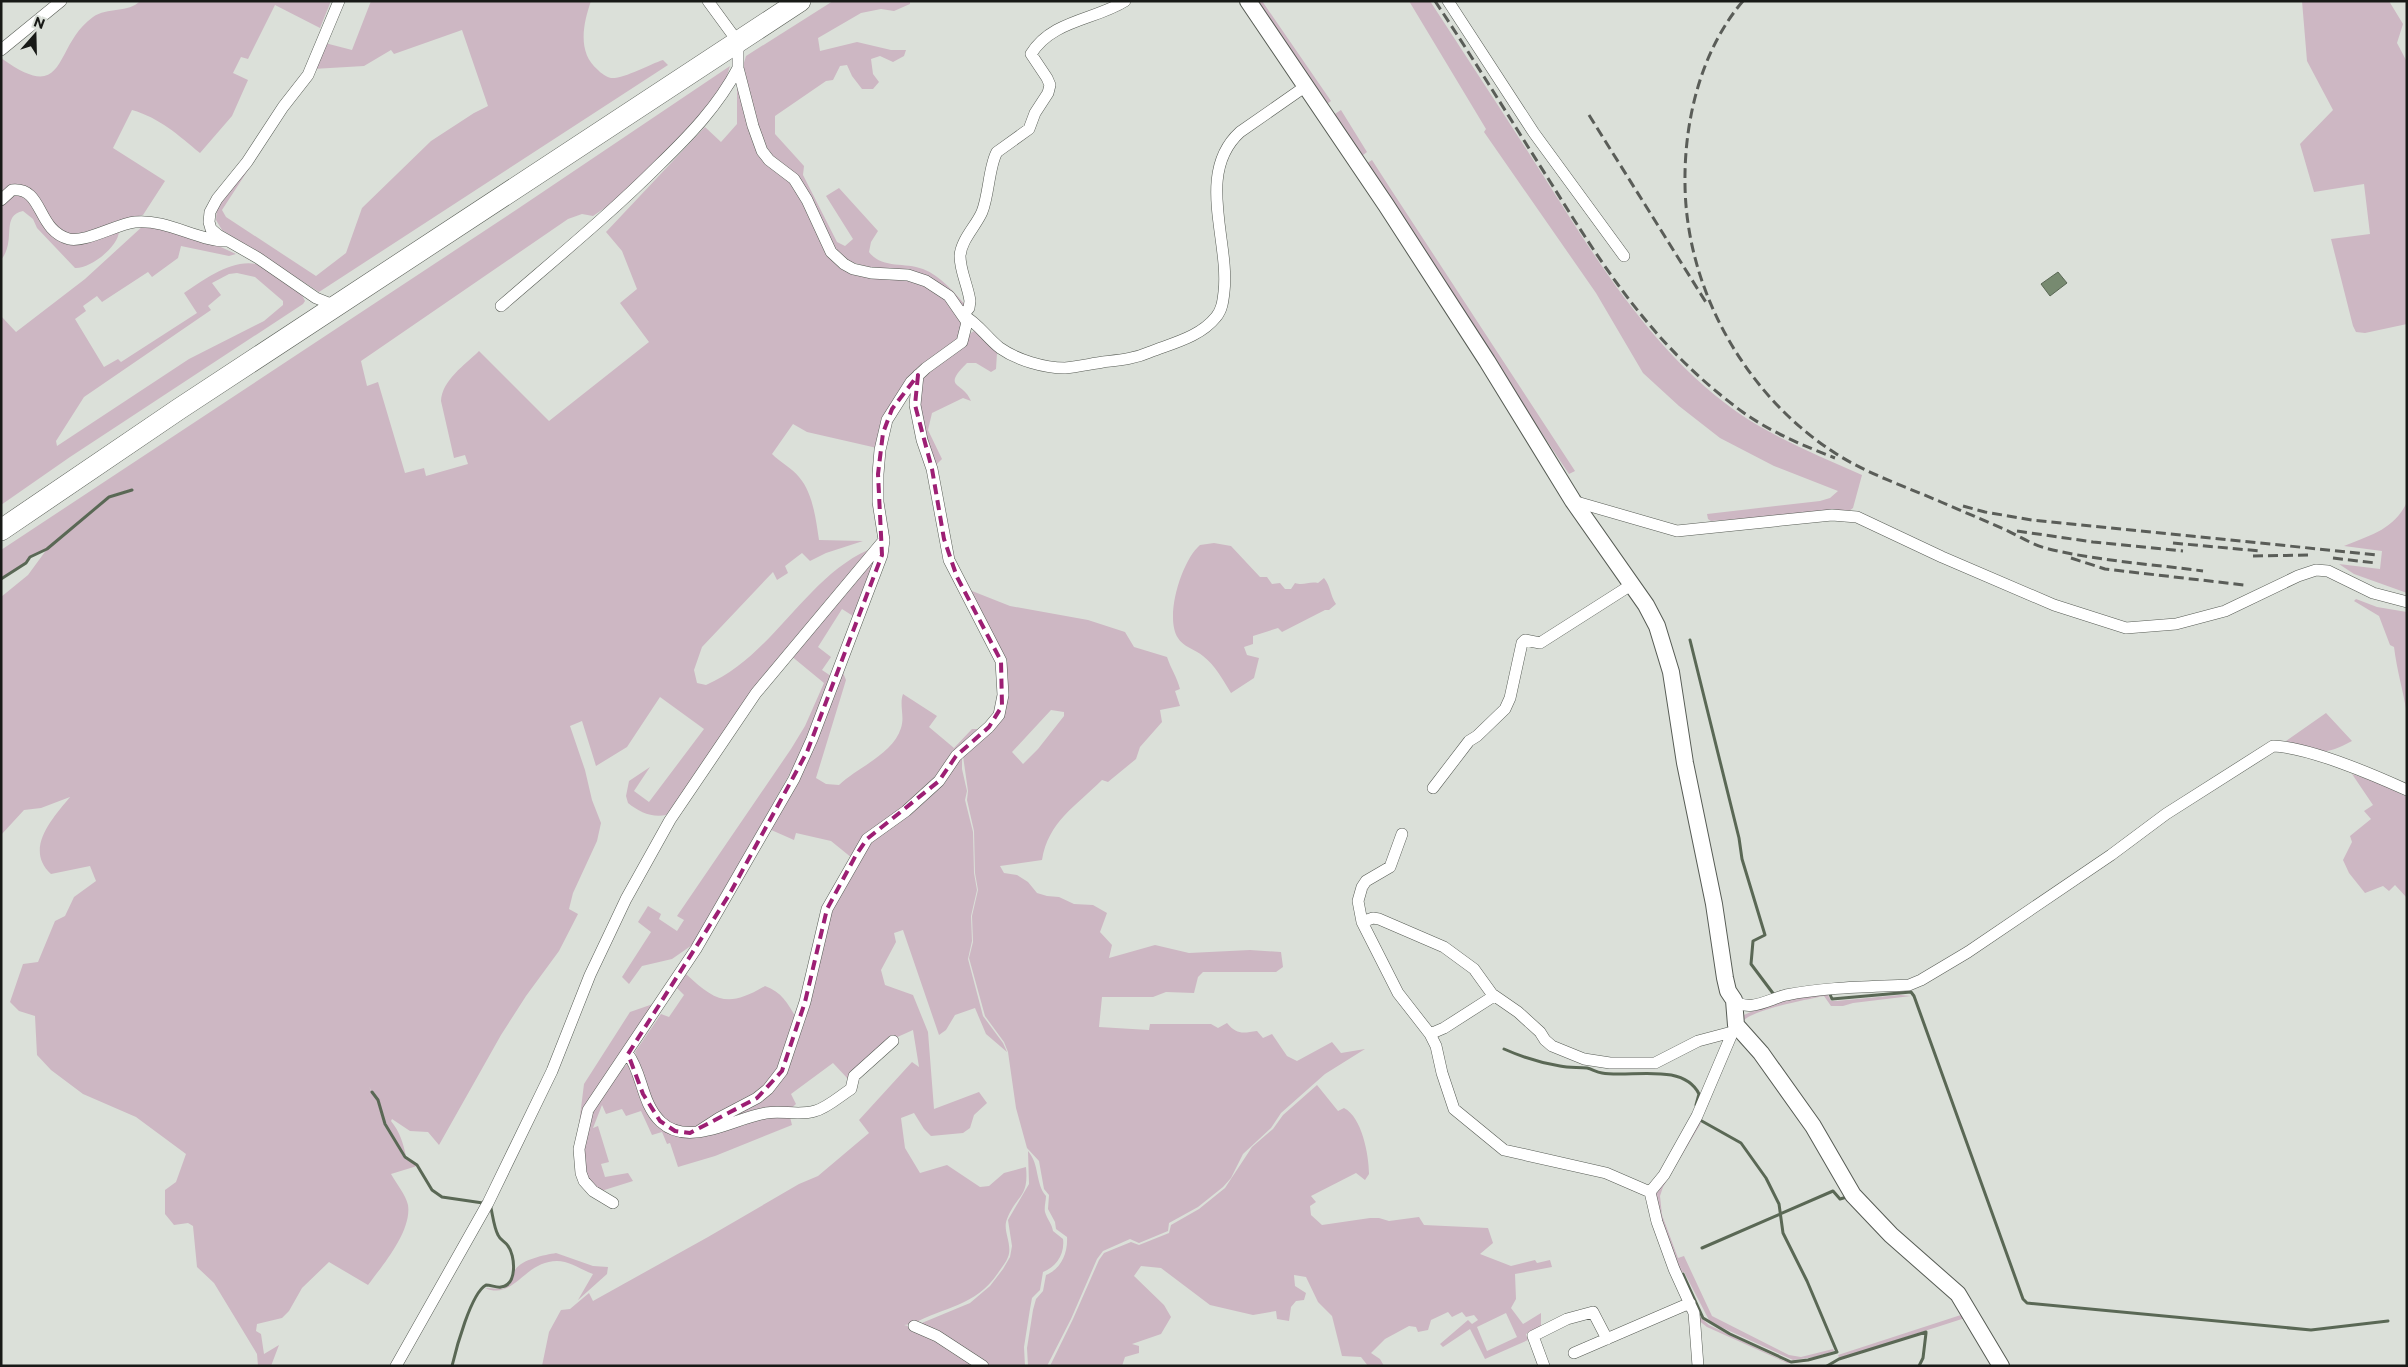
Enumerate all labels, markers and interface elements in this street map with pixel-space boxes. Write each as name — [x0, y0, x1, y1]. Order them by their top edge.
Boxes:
north arrow — [10, 10, 60, 60]
text: N — [32, 13, 47, 32]

